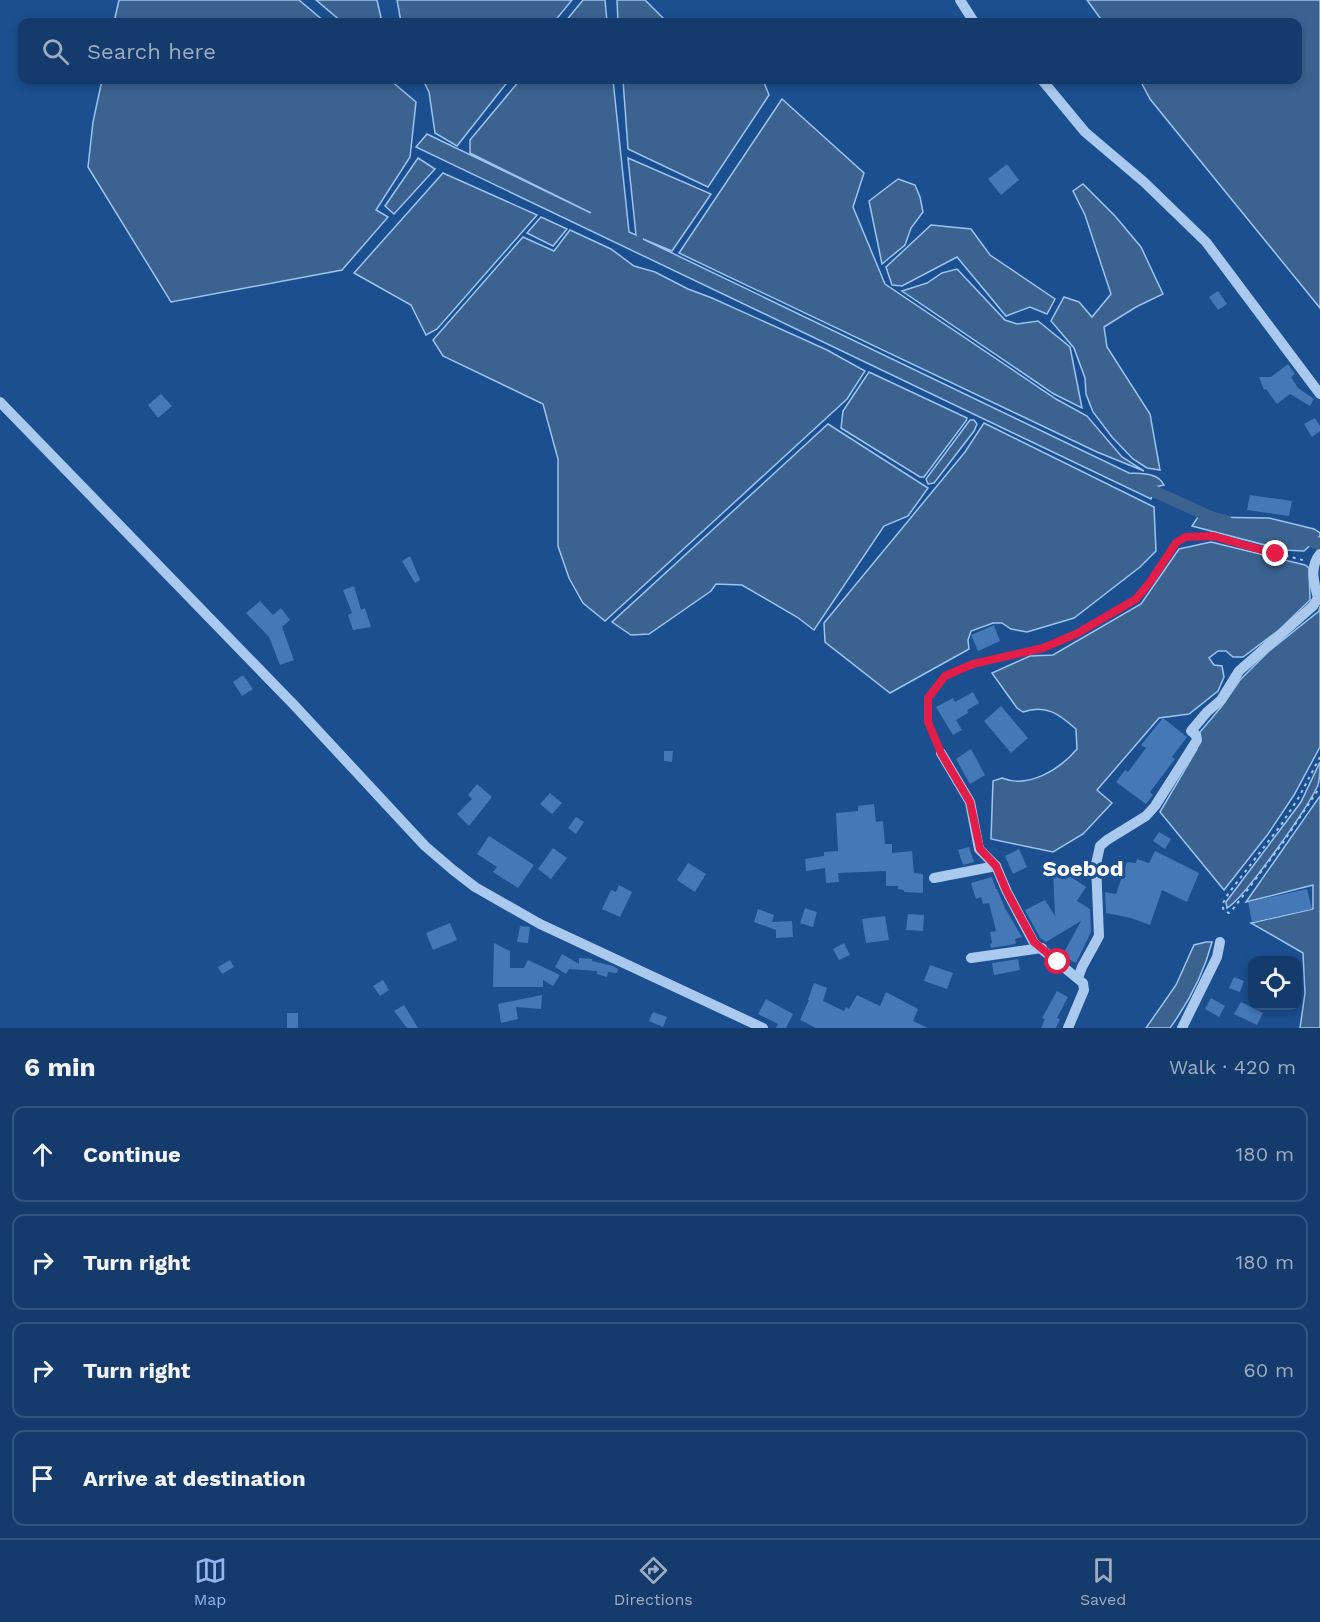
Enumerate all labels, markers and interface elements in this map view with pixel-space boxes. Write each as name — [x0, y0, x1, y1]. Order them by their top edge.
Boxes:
search box — [18, 18, 1302, 84]
icon: search — [39, 35, 72, 68]
text: Search here — [87, 39, 216, 64]
route end — [1262, 540, 1288, 566]
district label: Soebod — [1043, 856, 1123, 881]
route start — [1044, 948, 1070, 974]
map controls — [1248, 956, 1302, 1010]
button: locate — [1248, 956, 1302, 1010]
text: 6 min — [24, 1052, 96, 1082]
text: Walk · 420 m — [1169, 1055, 1296, 1079]
icon: ahead — [26, 1138, 59, 1171]
text: Continue — [83, 1142, 181, 1167]
text: 180 m — [1236, 1142, 1294, 1166]
icon: right — [26, 1246, 59, 1279]
text: Turn right — [83, 1250, 190, 1275]
text: 180 m — [1236, 1250, 1294, 1274]
icon: right — [26, 1354, 59, 1387]
text: Turn right — [83, 1358, 190, 1383]
text: 60 m — [1244, 1358, 1294, 1382]
icon: arrive — [26, 1462, 59, 1495]
text: Arrive at destination — [83, 1466, 306, 1491]
tab: Map — [194, 1554, 227, 1609]
tab: Directions — [614, 1554, 693, 1609]
tab: Saved — [1080, 1554, 1126, 1609]

